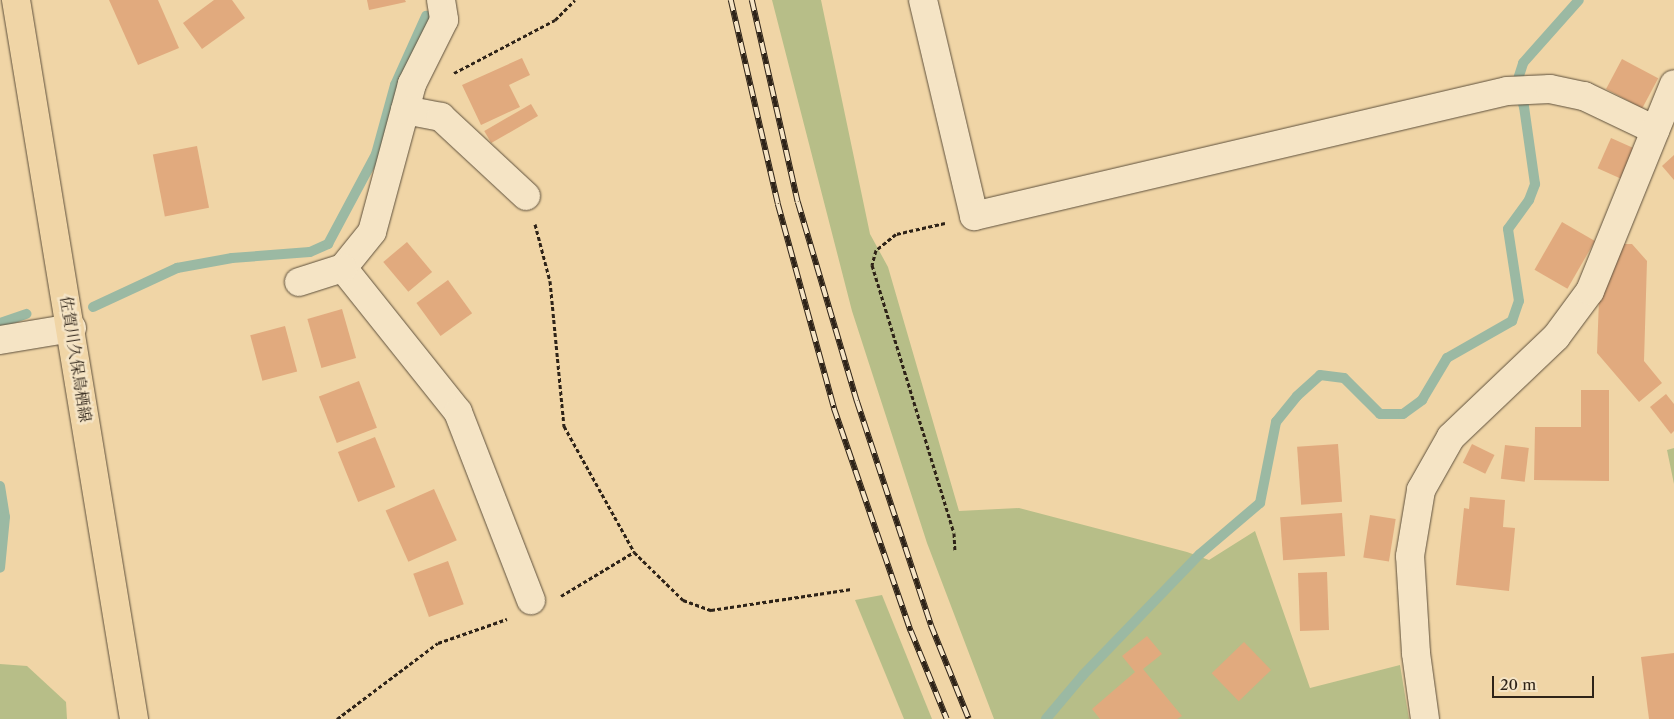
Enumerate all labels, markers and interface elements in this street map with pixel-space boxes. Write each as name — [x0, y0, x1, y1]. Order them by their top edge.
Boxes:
street label: 佐賀川久保鳥栖線 — [57, 294, 95, 424]
scale bar — [1494, 666, 1596, 698]
text: 20 m — [1500, 675, 1536, 694]

